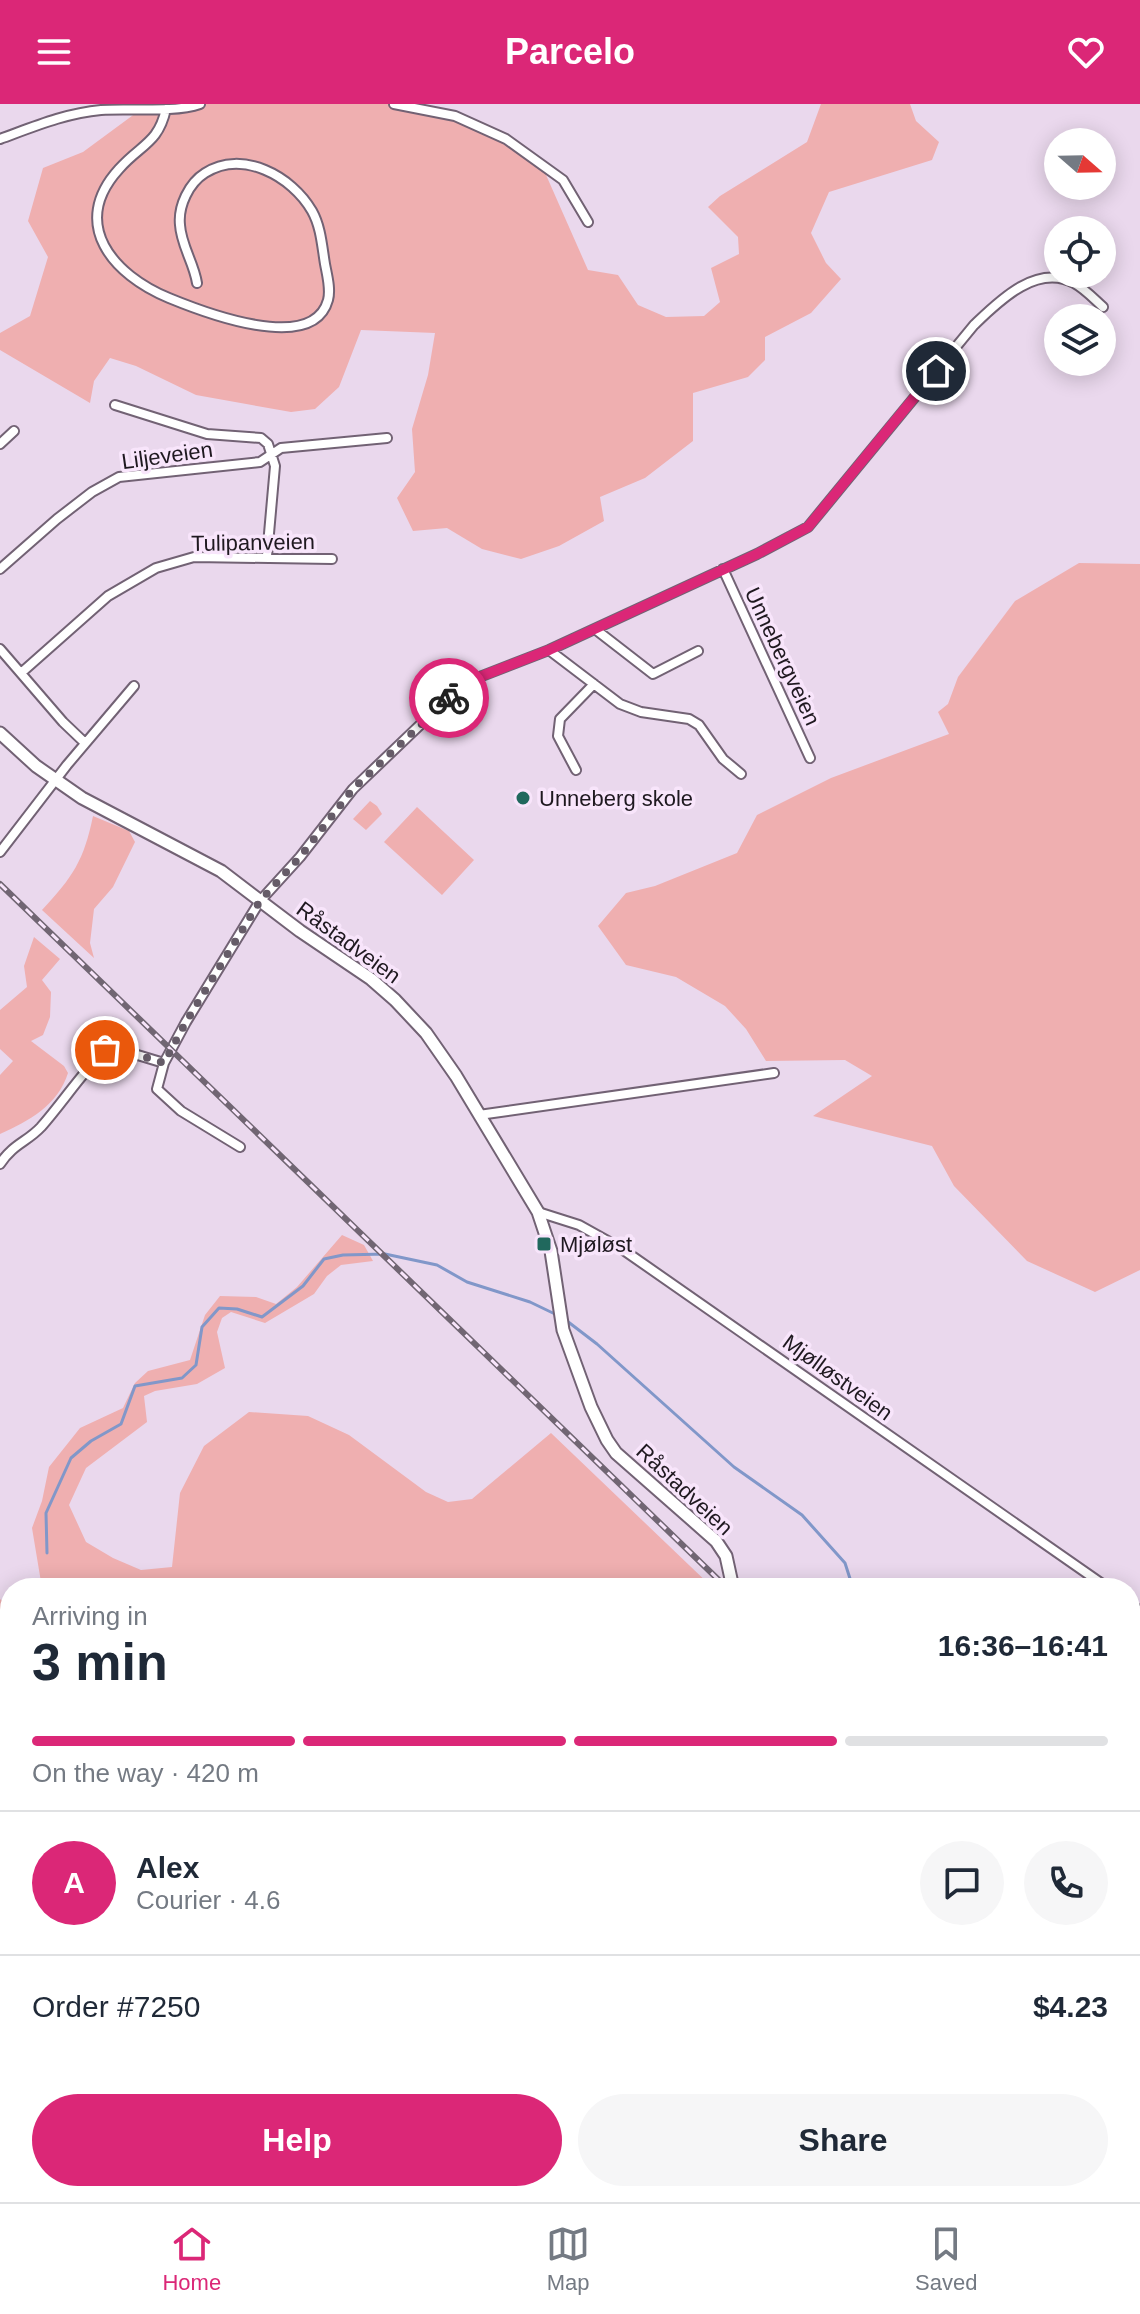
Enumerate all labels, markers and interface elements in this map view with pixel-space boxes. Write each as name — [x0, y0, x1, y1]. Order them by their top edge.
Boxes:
icon: menu — [32, 30, 76, 74]
icon: heart — [1064, 30, 1108, 74]
text: Parcelo — [505, 31, 635, 72]
north arrow — [1044, 128, 1116, 200]
map controls — [1044, 128, 1116, 376]
button: locate — [1044, 216, 1116, 288]
button: layers — [1044, 304, 1116, 376]
pin — [902, 337, 970, 405]
icon: home — [914, 349, 958, 393]
street label: Liljeveien — [120, 437, 214, 474]
street label: Tulipanveien — [191, 529, 315, 556]
street label: Unnebergveien — [740, 583, 825, 729]
courier — [409, 658, 489, 738]
icon: bike — [427, 676, 471, 720]
place label: Unneberg skole — [539, 786, 693, 811]
marker: Unneberg skole — [514, 789, 532, 807]
street label: Råstadveien — [292, 896, 406, 988]
pin — [71, 1016, 139, 1084]
icon: bag — [83, 1028, 127, 1072]
place label: Mjøløst — [560, 1232, 632, 1257]
marker: Mjøløst — [535, 1235, 553, 1253]
street label: Mjølløstveien — [778, 1329, 897, 1426]
street label: Råstadveien — [631, 1439, 738, 1540]
text: Arriving in — [32, 1601, 148, 1631]
text: 16:36–16:41 — [938, 1629, 1108, 1662]
text: 3 min — [32, 1633, 168, 1691]
text: On the way · 420 m — [32, 1758, 259, 1788]
button: chat — [920, 1841, 1004, 1925]
button: phone — [1024, 1841, 1108, 1925]
text: Alex — [136, 1851, 199, 1884]
text: A — [63, 1866, 85, 1899]
text: Courier · 4.6 — [136, 1885, 281, 1915]
text: Order #7250 — [32, 1990, 200, 2023]
text: $4.23 — [1033, 1990, 1108, 2023]
button: Help — [32, 2094, 562, 2186]
button: Share — [578, 2094, 1108, 2186]
tab: Home — [162, 2222, 221, 2296]
tab: Map — [546, 2222, 590, 2296]
tab: Saved — [915, 2222, 978, 2296]

